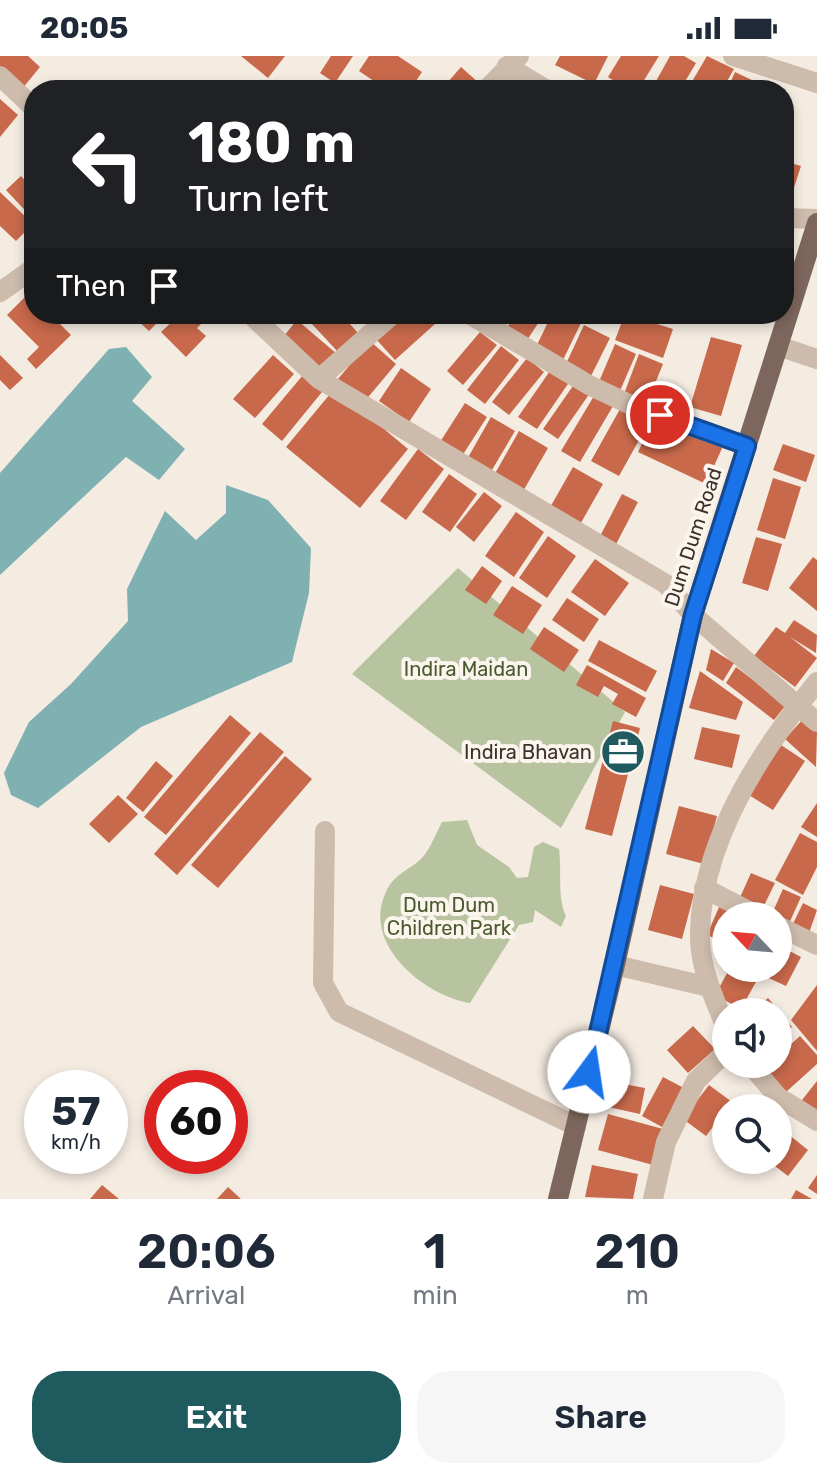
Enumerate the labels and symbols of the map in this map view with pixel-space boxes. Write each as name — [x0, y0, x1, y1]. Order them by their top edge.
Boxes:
pin — [626, 381, 694, 449]
street label: Dum Dum Road — [659, 465, 727, 609]
park label: Indira Maidan — [404, 657, 528, 681]
office icon: Indira Bhavan — [599, 728, 647, 776]
place label: Indira Bhavan — [464, 740, 592, 764]
park label: Dum Dum Children Park — [387, 893, 512, 940]
north arrow — [712, 902, 792, 982]
position arrow — [547, 1030, 631, 1114]
speed limit sign: 60 — [144, 1070, 248, 1174]

